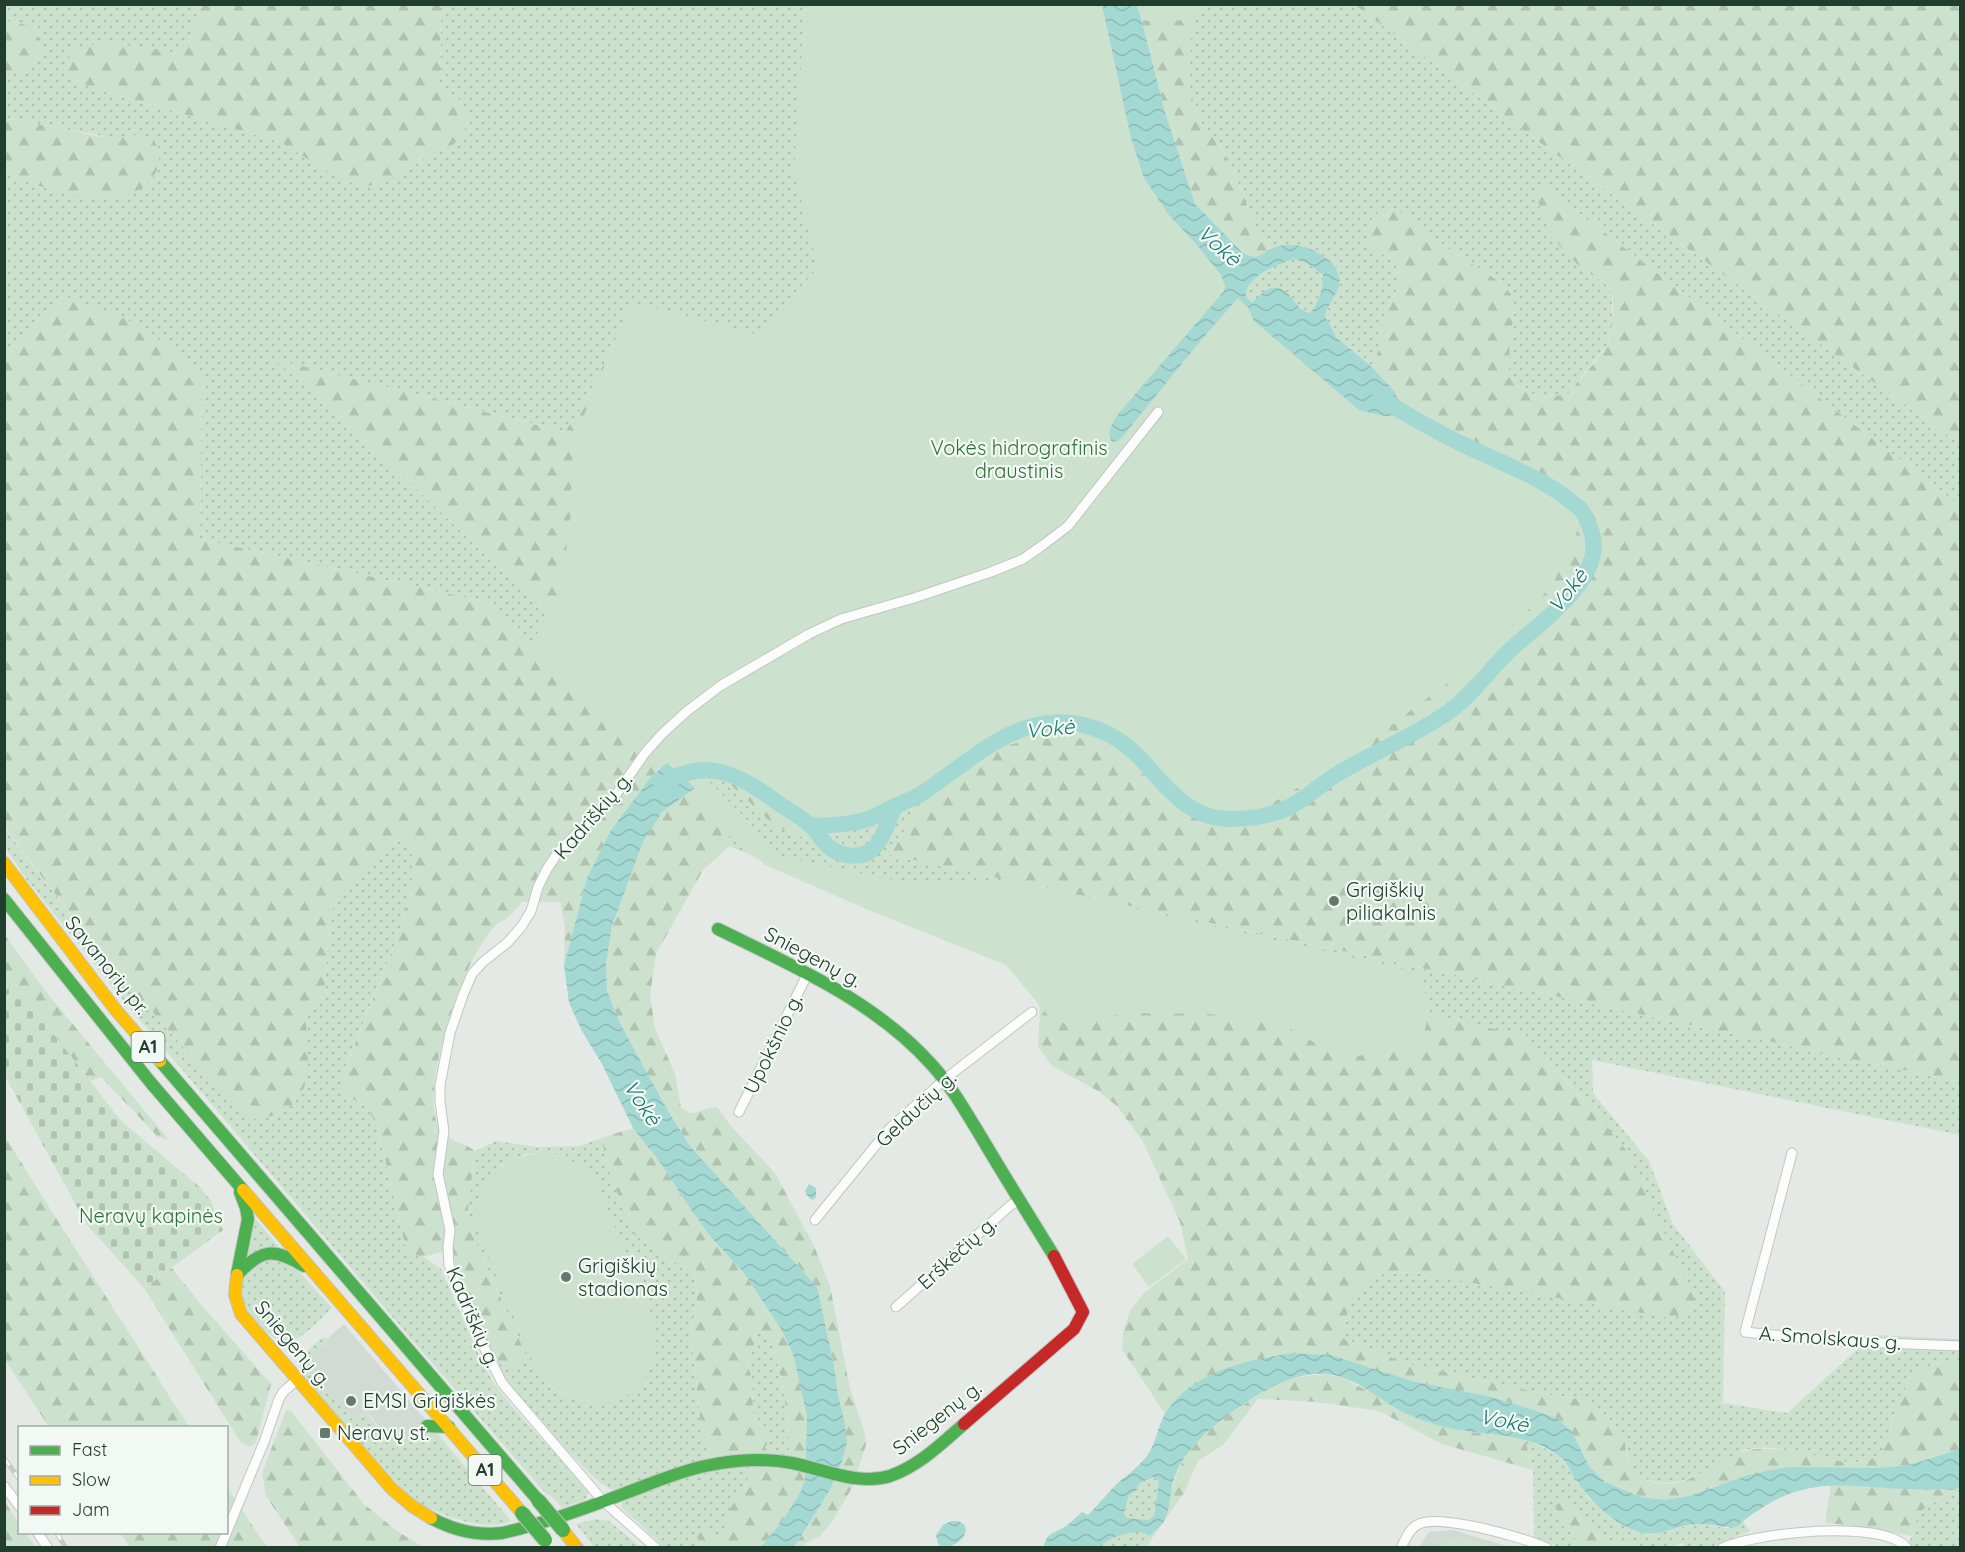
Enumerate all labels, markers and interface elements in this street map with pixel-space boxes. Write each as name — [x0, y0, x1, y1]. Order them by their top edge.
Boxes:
water label: Vokė — [1193, 219, 1247, 272]
park label: Vokės hidrografinis draustinis — [930, 435, 1108, 483]
water label: Vokė — [1542, 562, 1593, 618]
water label: Vokė — [1024, 712, 1077, 743]
street label: Kadriškių g. — [548, 767, 637, 864]
place label: Grigiškių piliakalnis — [1346, 877, 1436, 925]
marker: Grigiškių piliakalnis — [1327, 894, 1341, 908]
street label: Savanorių pr. — [60, 910, 155, 1019]
street label: Sniegenų g. — [760, 921, 866, 993]
street label: Upokšnio g. — [738, 990, 807, 1098]
road number: A1 — [132, 1032, 164, 1062]
street label: Geldučių g. — [870, 1065, 961, 1152]
water label: Vokė — [619, 1075, 668, 1131]
park label: Neravų kapinės — [79, 1203, 223, 1228]
street label: Erškėčių g. — [912, 1211, 1001, 1295]
place label: Grigiškių stadionas — [578, 1253, 668, 1301]
street label: Kadriškių g. — [441, 1263, 506, 1371]
marker: Grigiškių stadionas — [559, 1270, 573, 1284]
street label: Sniegenų g. — [250, 1295, 337, 1392]
street label: A. Smolskaus g. — [1758, 1320, 1902, 1355]
street label: Sniegenų g. — [887, 1375, 986, 1460]
place label: EMSI Grigiškės — [363, 1388, 496, 1413]
marker: EMSI Grigiškės — [344, 1394, 358, 1408]
water label: Vokė — [1478, 1403, 1532, 1438]
place label: Neravų st. — [337, 1420, 429, 1445]
legend — [18, 1426, 228, 1534]
marker: Neravų st. — [318, 1426, 332, 1440]
text: Fast — [72, 1438, 107, 1461]
road number: A1 — [468, 1455, 502, 1485]
text: Slow — [72, 1468, 110, 1491]
text: Jam — [72, 1498, 110, 1521]

